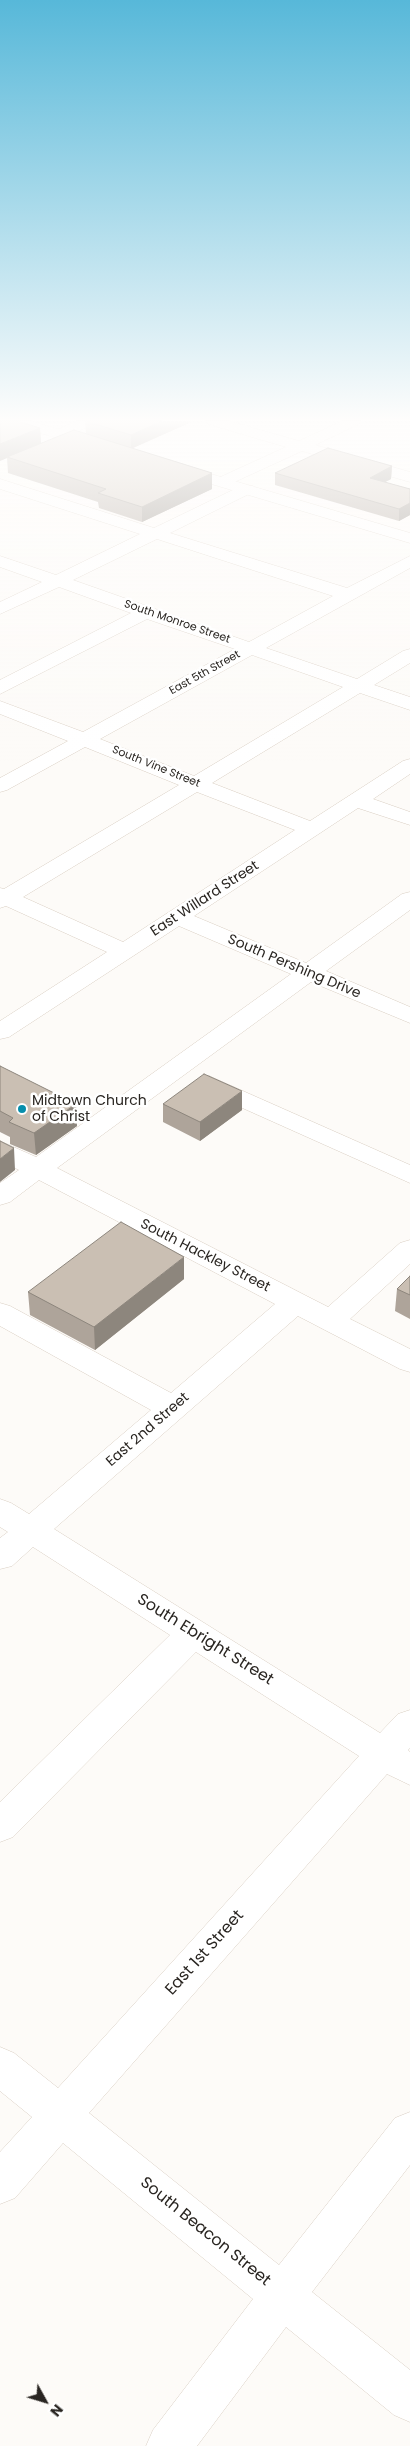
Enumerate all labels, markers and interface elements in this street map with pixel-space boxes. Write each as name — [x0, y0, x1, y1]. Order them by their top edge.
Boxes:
street label: South Monroe Street — [122, 598, 232, 646]
street label: East 5th Street — [167, 648, 243, 698]
street label: South Vine Street — [110, 743, 202, 791]
street label: East Willard Street — [148, 858, 262, 940]
street label: South Pershing Drive — [225, 931, 363, 1003]
place label: Midtown Church of Christ — [32, 1093, 147, 1126]
marker: Midtown Church of Christ — [16, 1103, 28, 1115]
street label: South Hackley Street — [137, 1216, 273, 1296]
street label: East 2nd Street — [103, 1390, 193, 1470]
street label: South Ebright Street — [133, 1590, 277, 1690]
street label: East 1st Street — [162, 1906, 248, 2000]
street label: South Beacon Street — [136, 2174, 274, 2290]
north arrow — [20, 2376, 70, 2426]
text: N — [46, 2400, 68, 2421]

